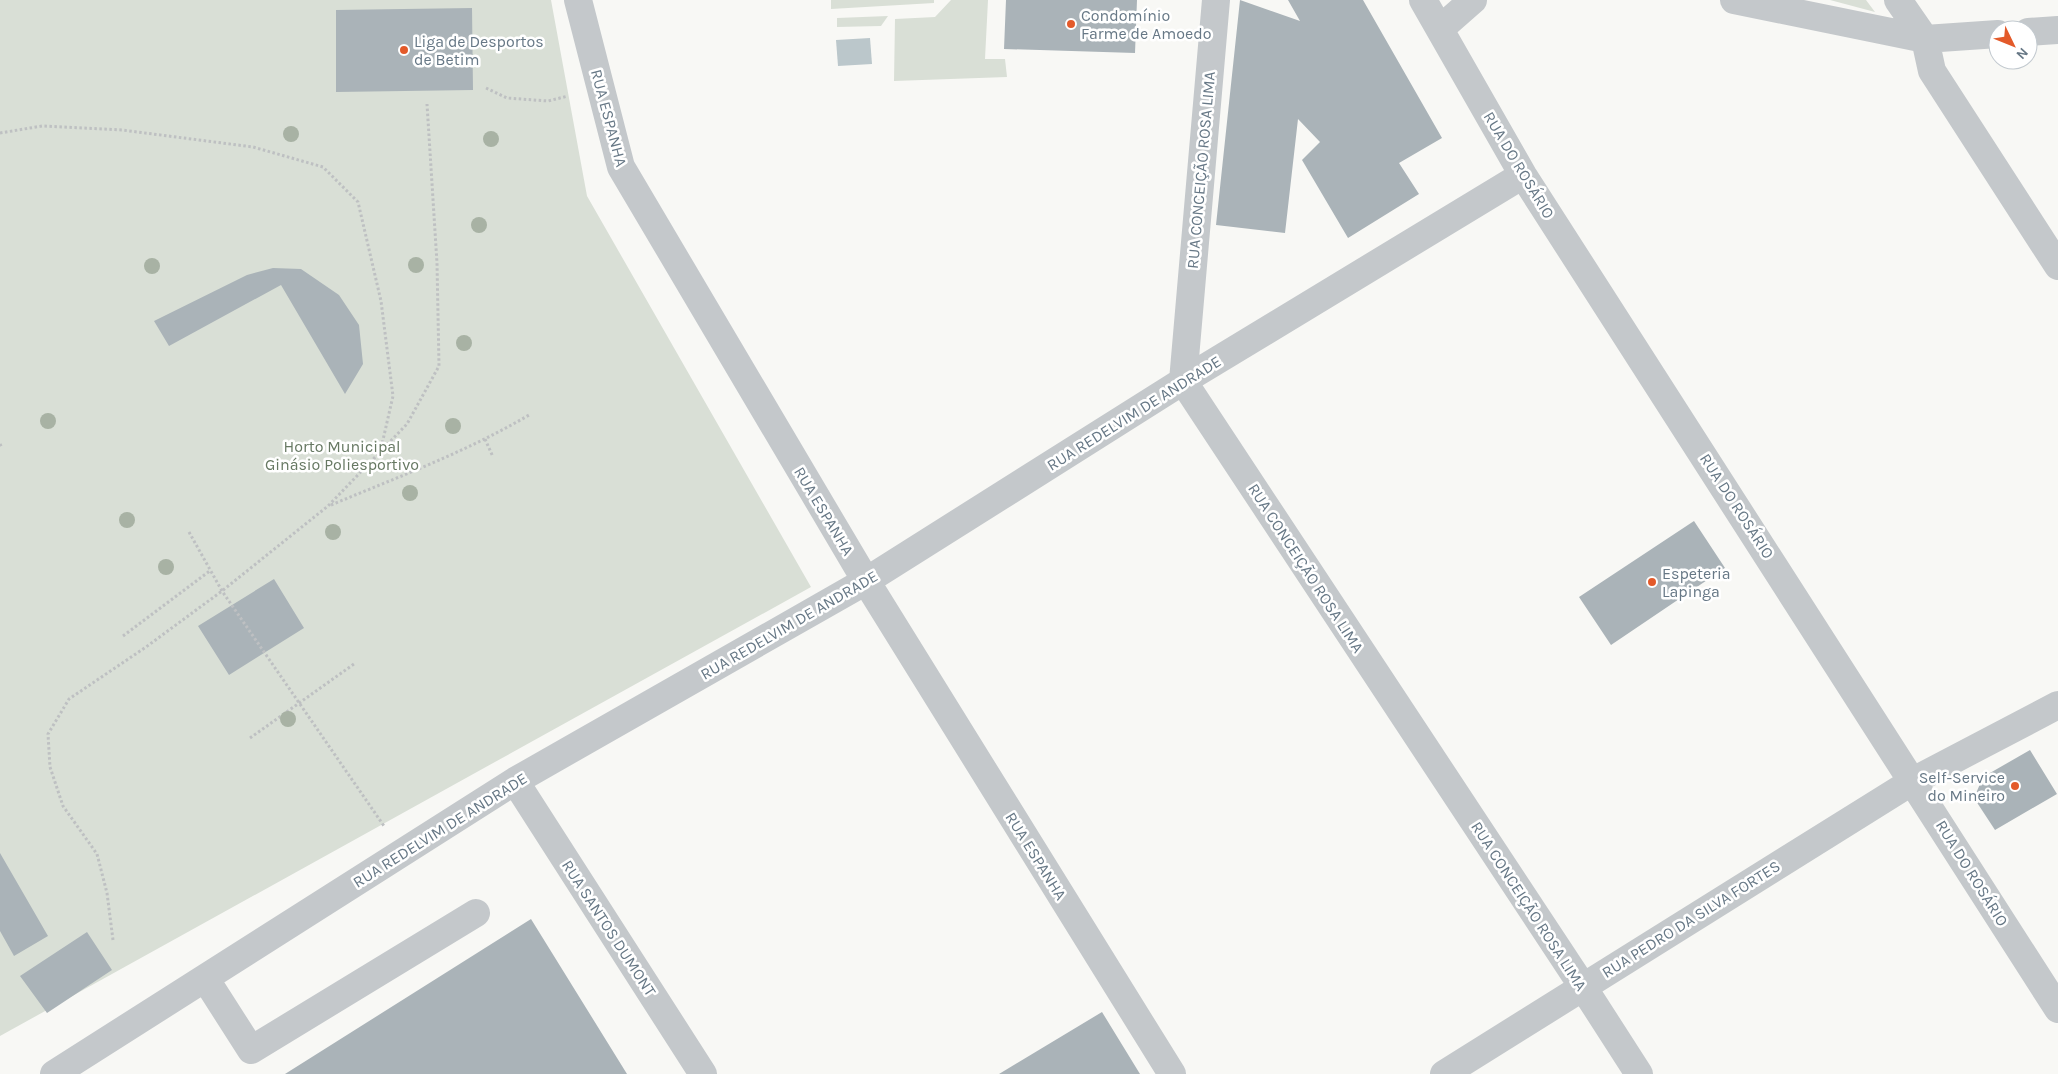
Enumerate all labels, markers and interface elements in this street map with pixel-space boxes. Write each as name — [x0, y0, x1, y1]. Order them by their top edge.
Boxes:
place label: Condomínio Farme de Amoedo — [1081, 6, 1211, 43]
marker: Condomínio Farme de Amoedo — [1065, 18, 1077, 30]
north arrow — [1988, 20, 2038, 70]
place label: Liga de Desportos de Betim — [414, 32, 544, 69]
marker: Liga de Desportos de Betim — [398, 44, 410, 56]
text: N — [2012, 44, 2032, 63]
street label: RUA ESPANHA — [587, 67, 631, 169]
street label: RUA CONCEIÇÃO ROSA LIMA — [1183, 70, 1219, 270]
street label: RUA DO ROSÁRIO — [1480, 108, 1558, 222]
street label: RUA REDELVIM DE ANDRADE — [1043, 351, 1225, 475]
park label: Horto Municipal Ginásio Poliesportivo — [265, 437, 419, 474]
street label: RUA DO ROSÁRIO — [1696, 450, 1778, 562]
street label: RUA ESPANHA — [790, 463, 858, 559]
street label: RUA CONCEIÇÃO ROSA LIMA — [1244, 480, 1368, 656]
place label: Espeteria Lapinga — [1662, 564, 1731, 601]
street label: RUA REDELVIM DE ANDRADE — [697, 566, 881, 684]
marker: Espeteria Lapinga — [1646, 576, 1658, 588]
street label: RUA REDELVIM DE ANDRADE — [349, 768, 531, 892]
place label: Self-Service do Mineiro — [1919, 768, 2005, 805]
marker: Self-Service do Mineiro — [2009, 780, 2021, 792]
street label: RUA ESPANHA — [1001, 808, 1071, 904]
street label: RUA DO ROSÁRIO — [1932, 816, 2012, 930]
street label: RUA CONCEIÇÃO ROSA LIMA — [1467, 818, 1591, 994]
street label: RUA SANTOS DUMONT — [558, 856, 660, 1000]
street label: RUA PEDRO DA SILVA FORTES — [1598, 856, 1784, 982]

